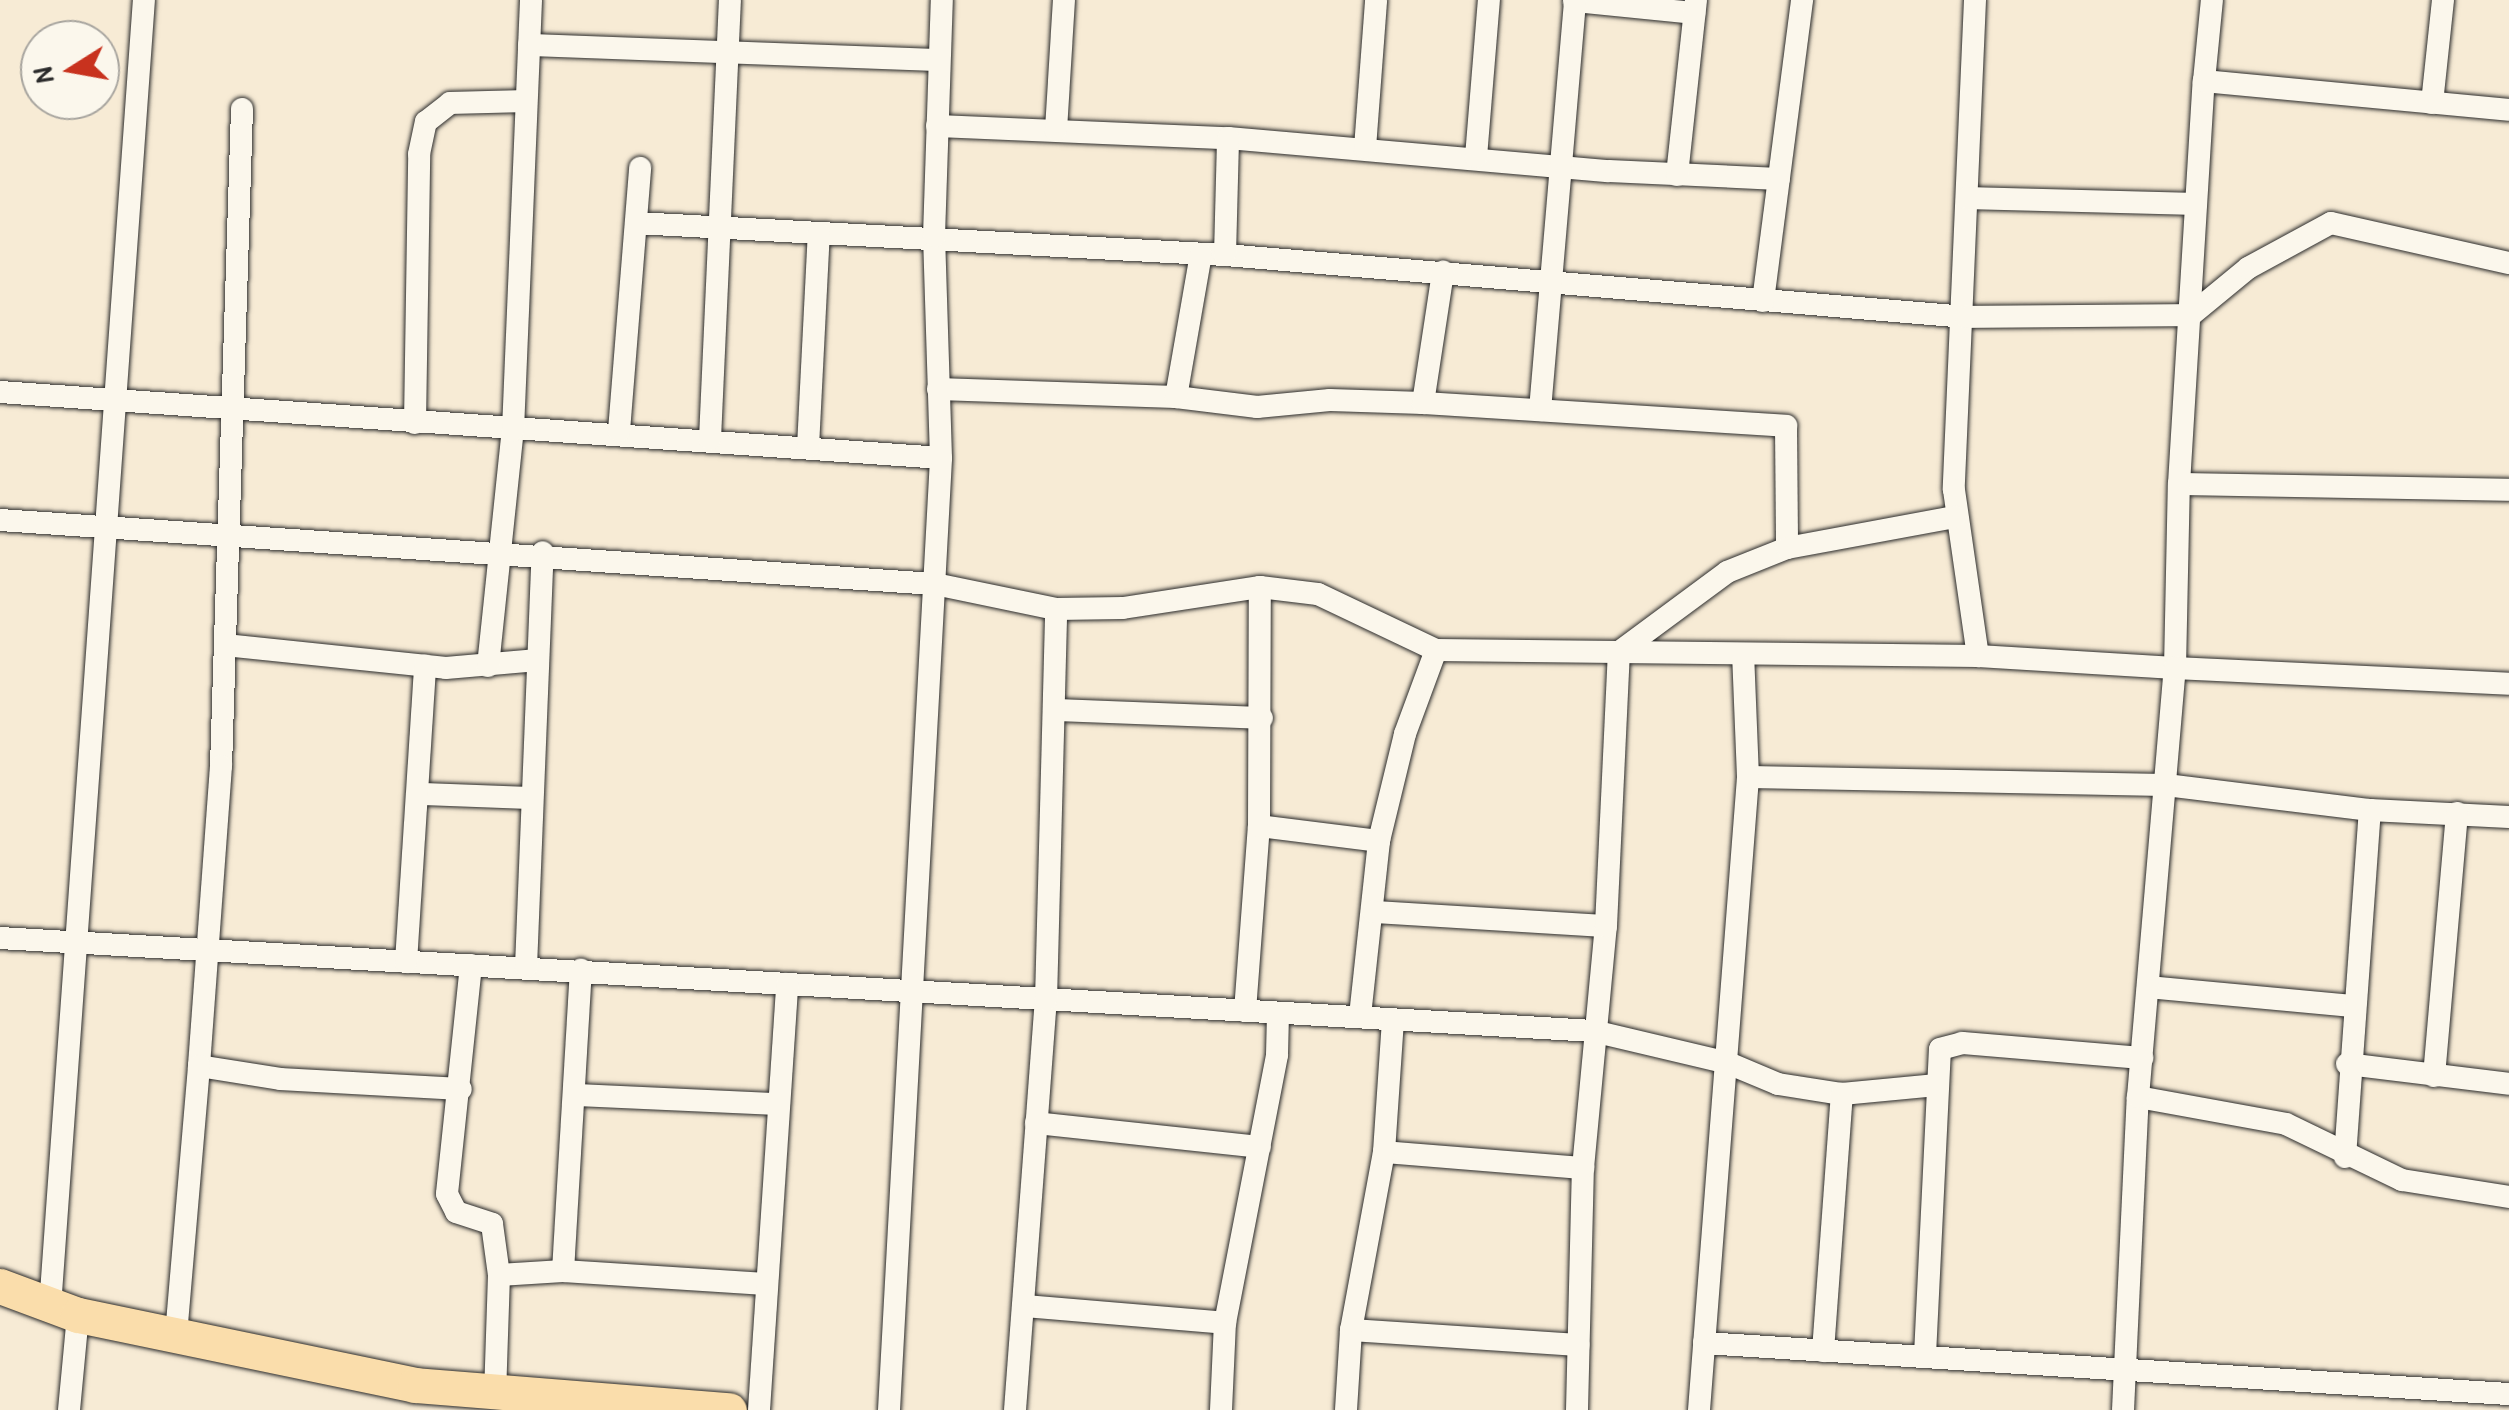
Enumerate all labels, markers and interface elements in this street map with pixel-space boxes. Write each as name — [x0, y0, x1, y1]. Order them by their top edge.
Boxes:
north arrow — [20, 20, 120, 120]
text: N — [22, 64, 63, 86]

